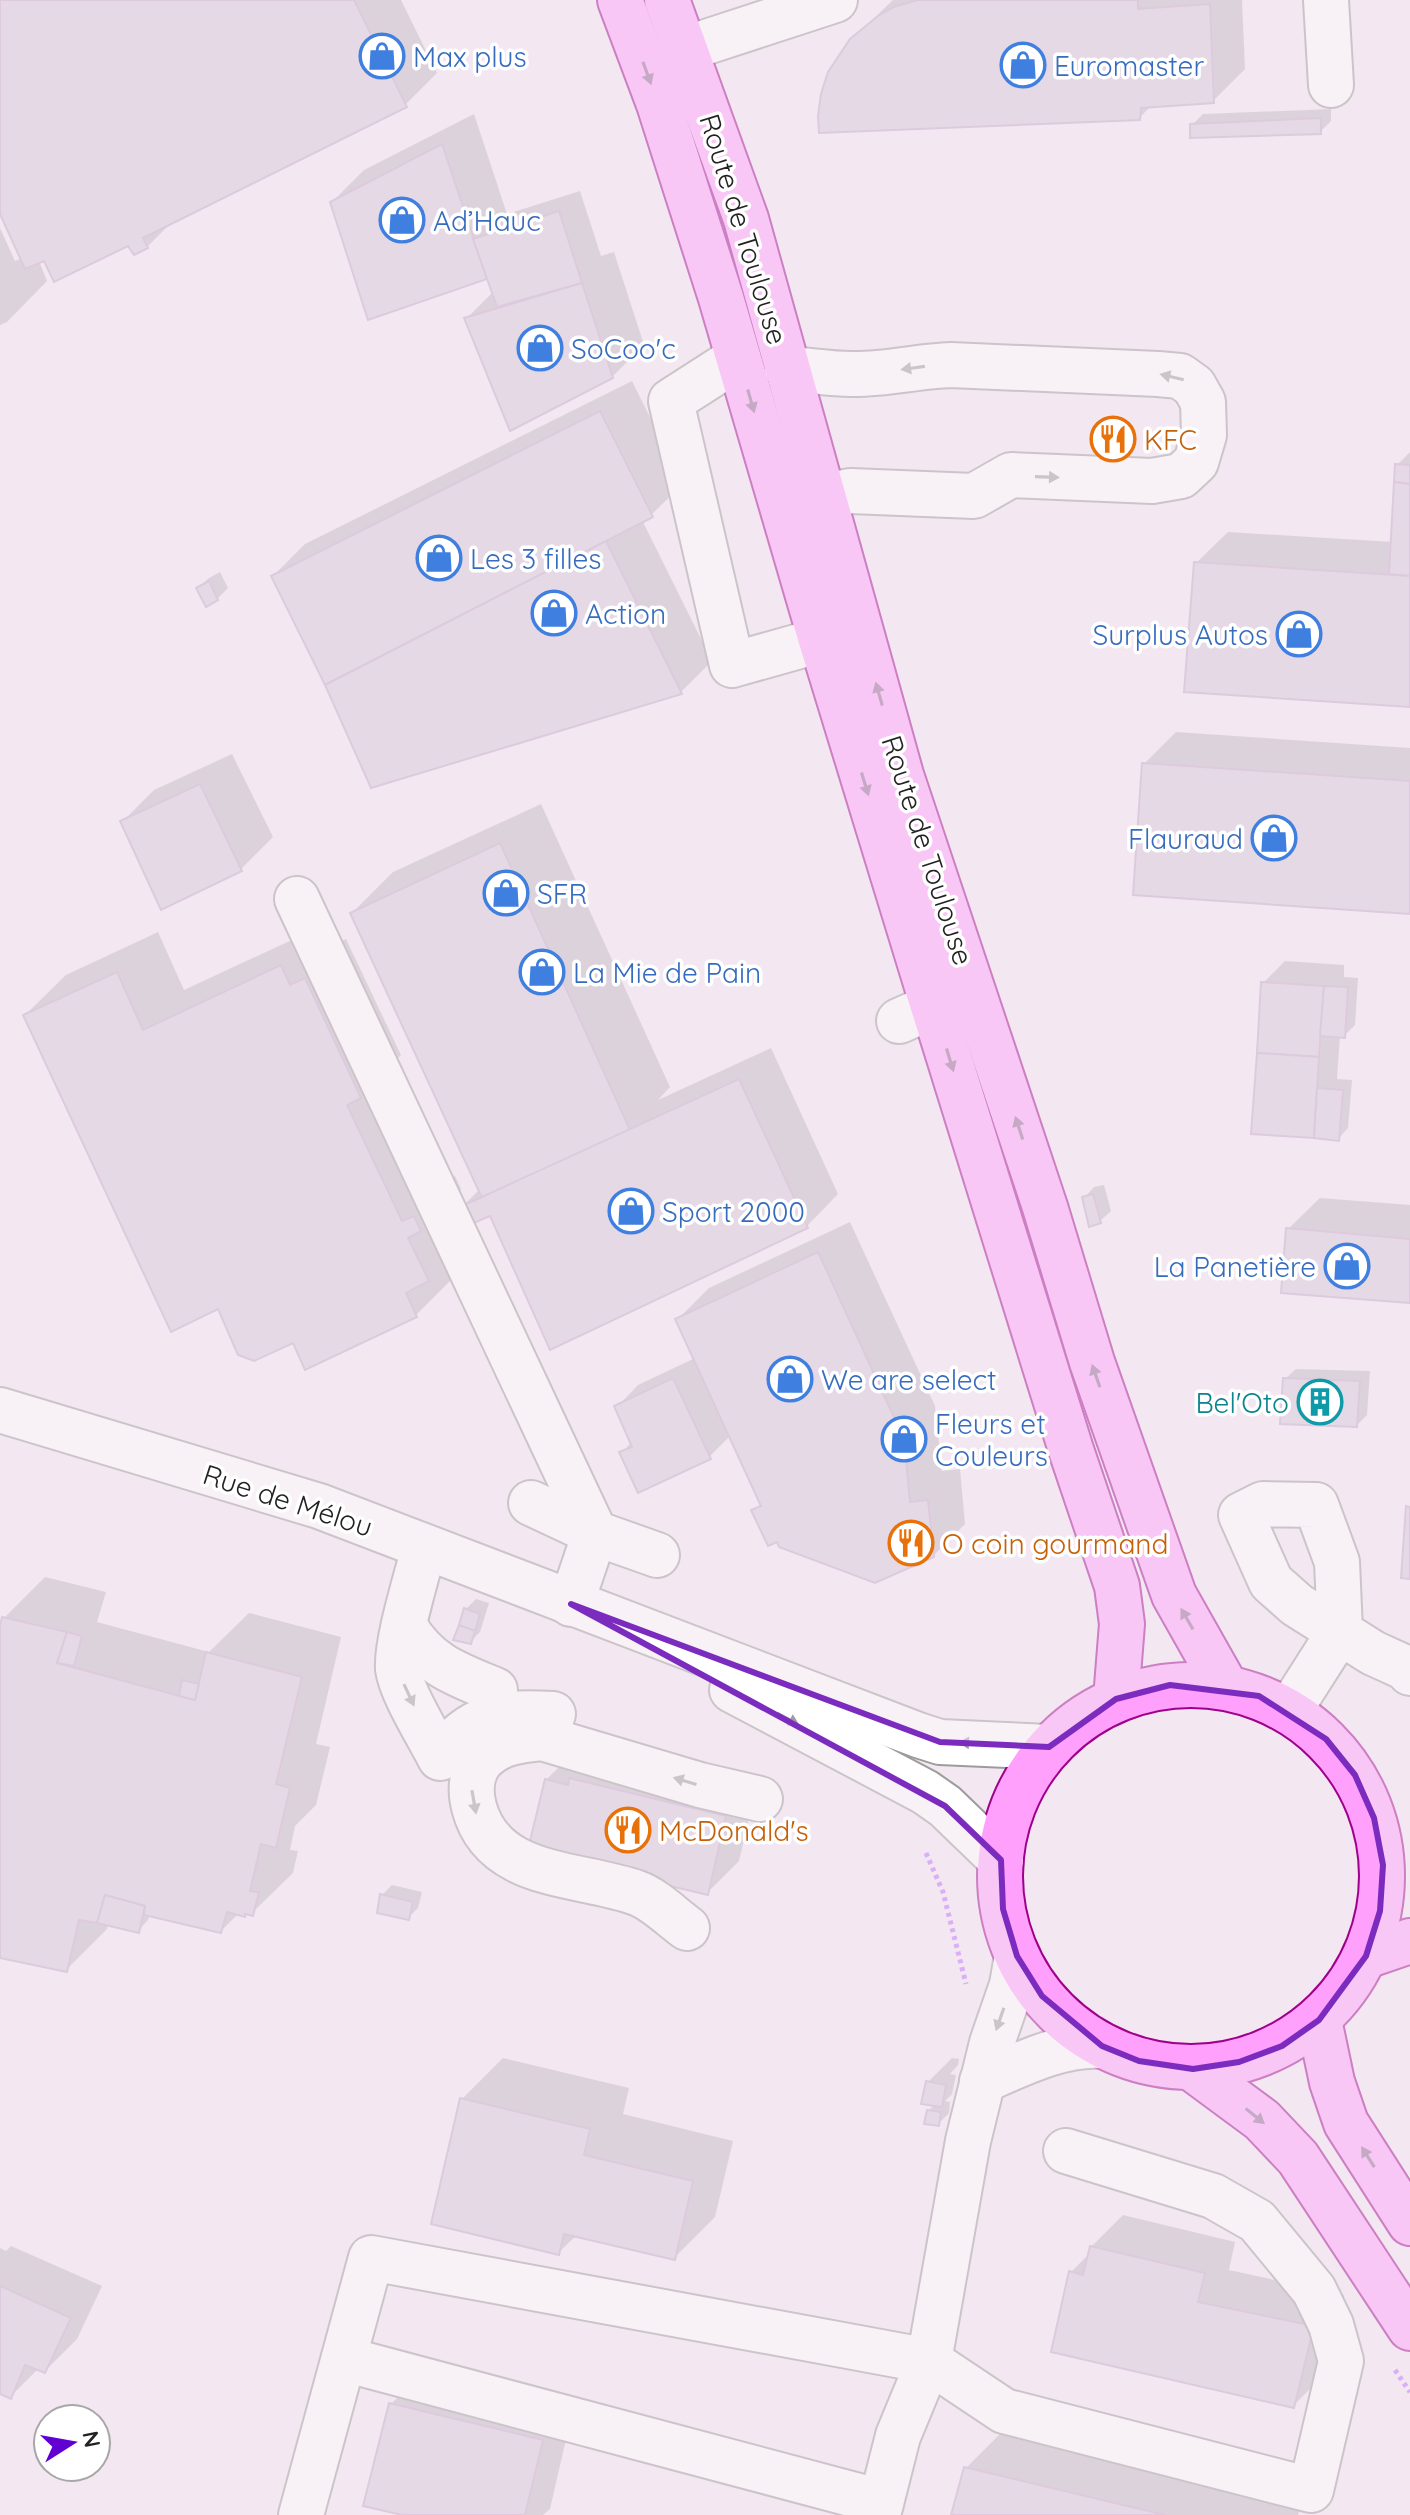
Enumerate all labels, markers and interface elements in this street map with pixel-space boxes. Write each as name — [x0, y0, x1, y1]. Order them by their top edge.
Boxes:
shop icon: Max plus — [358, 32, 406, 80]
place label: Max plus — [413, 39, 527, 74]
shop icon: Euromaster — [999, 41, 1047, 89]
place label: Euromaster — [1054, 48, 1204, 83]
one-way arrow — [641, 61, 654, 85]
street label: Route de Toulouse — [692, 110, 796, 348]
shop icon: Ad’Hauc — [378, 196, 426, 244]
place label: Ad’Hauc — [433, 203, 541, 238]
shop icon: SoCoo'c — [516, 324, 564, 372]
place label: SoCoo'c — [571, 331, 676, 366]
one-way arrow — [900, 362, 925, 375]
one-way arrow — [1159, 370, 1184, 383]
one-way arrow — [745, 390, 758, 414]
restaurant icon: KFC — [1089, 415, 1137, 463]
place label: KFC — [1144, 422, 1197, 457]
one-way arrow — [1035, 470, 1060, 483]
shop icon: Les 3 filles — [415, 534, 463, 582]
place label: Les 3 filles — [470, 541, 601, 576]
shop icon: Action — [530, 589, 578, 637]
place label: Action — [585, 596, 666, 631]
shop icon: Surplus Autos — [1275, 610, 1323, 658]
place label: Surplus Autos — [1092, 617, 1268, 652]
one-way arrow — [872, 682, 884, 707]
street label: Route de Toulouse — [874, 731, 982, 969]
one-way arrow — [859, 773, 872, 797]
shop icon: Flauraud — [1250, 814, 1298, 862]
place label: Flauraud — [1128, 821, 1243, 856]
shop icon: SFR — [482, 869, 530, 917]
place label: SFR — [537, 876, 587, 911]
shop icon: La Mie de Pain — [518, 948, 566, 996]
place label: La Mie de Pain — [573, 955, 761, 990]
one-way arrow — [944, 1048, 957, 1072]
one-way arrow — [1012, 1116, 1024, 1140]
shop icon: Sport 2000 — [607, 1187, 655, 1235]
place label: Sport 2000 — [662, 1194, 805, 1229]
shop icon: La Panetière — [1323, 1242, 1371, 1290]
place label: La Panetière — [1154, 1249, 1316, 1284]
shop icon: We are select — [766, 1355, 814, 1403]
place label: We are select — [821, 1362, 997, 1397]
one-way arrow — [1090, 1364, 1102, 1388]
building icon: Bel'Oto — [1296, 1378, 1344, 1426]
place label: Bel'Oto — [1195, 1385, 1289, 1420]
place label: Fleurs et Couleurs — [935, 1406, 1048, 1473]
shop icon: Fleurs et Couleurs — [880, 1415, 928, 1463]
street label: Rue de Mélou — [199, 1456, 377, 1544]
restaurant icon: O coin gourmand — [887, 1519, 935, 1567]
place label: O coin gourmand — [942, 1526, 1169, 1561]
one-way arrow — [1180, 1608, 1194, 1630]
one-way arrow — [402, 1684, 416, 1707]
one-way arrow — [777, 1713, 800, 1726]
one-way arrow — [958, 1737, 983, 1750]
one-way arrow — [672, 1774, 696, 1787]
one-way arrow — [469, 1790, 481, 1815]
restaurant icon: McDonald's — [604, 1806, 652, 1854]
place label: McDonald's — [659, 1813, 809, 1848]
one-way arrow — [994, 2007, 1006, 2031]
one-way arrow — [1245, 2107, 1265, 2123]
one-way arrow — [1362, 2146, 1376, 2168]
north arrow — [32, 2403, 112, 2483]
text: N — [76, 2429, 107, 2450]

